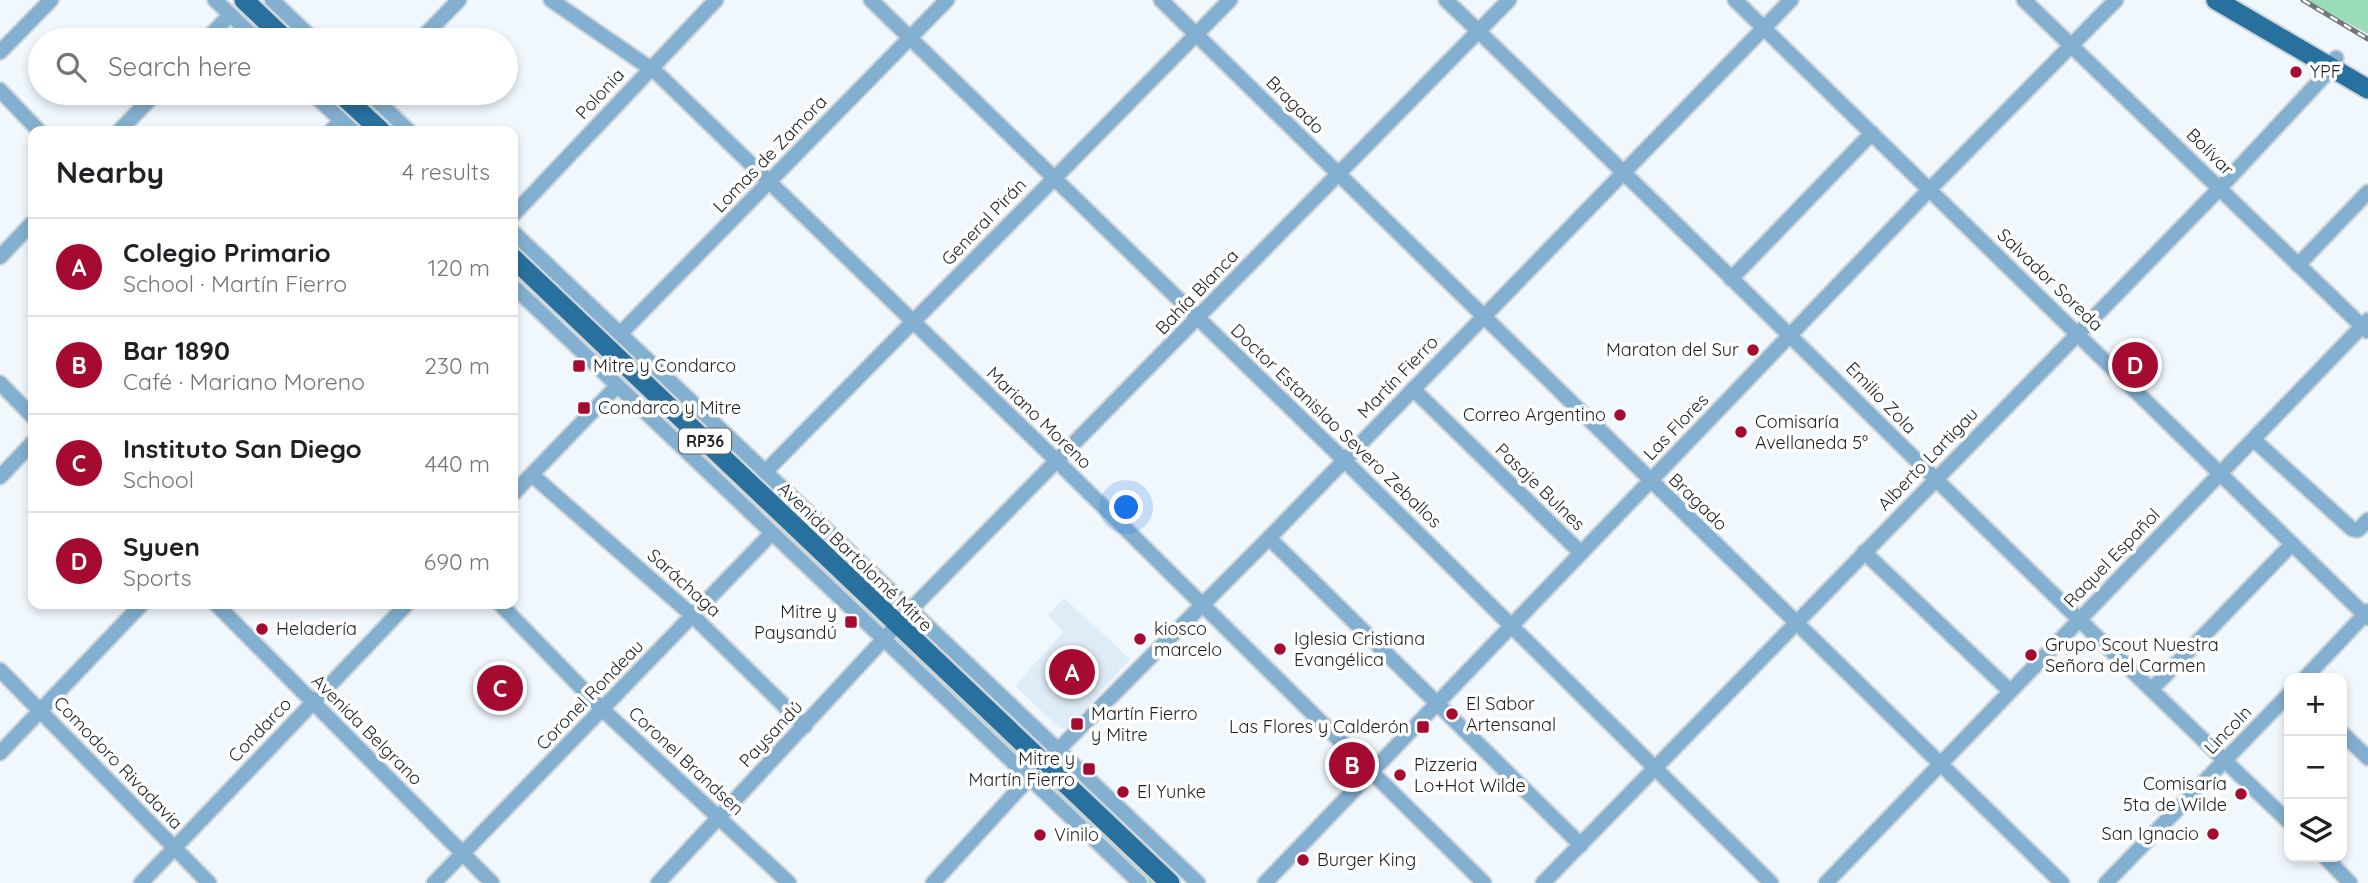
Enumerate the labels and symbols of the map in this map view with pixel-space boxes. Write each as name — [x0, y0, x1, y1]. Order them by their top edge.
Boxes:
place label: YPF — [2310, 60, 2341, 83]
street label: Polonia — [570, 63, 629, 124]
marker: YPF — [2288, 64, 2304, 80]
street label: Bragado — [1261, 71, 1329, 139]
street label: Lomas de Zamora — [708, 90, 832, 217]
street label: Bolívar — [2182, 123, 2239, 180]
street label: General Pirán — [936, 173, 1031, 270]
street label: Salvador Soreda — [1993, 223, 2108, 336]
street label: Bahía Blanca — [1150, 244, 1243, 339]
street label: Doctor Estanislao Severo Zeballos — [1226, 319, 1447, 533]
street label: Martín Fierro — [1352, 330, 1443, 423]
place label: Maraton del Sur — [1606, 338, 1739, 361]
pin: D — [2112, 339, 2158, 391]
marker: Maraton del Sur — [1745, 342, 1761, 358]
place label: Mitre y Condarco — [593, 354, 736, 377]
street label: Emilio Zola — [1841, 357, 1921, 439]
marker: Mitre y Condarco — [571, 358, 587, 374]
street label: Mariano Moreno — [982, 362, 1097, 474]
street label: Las Flores — [1638, 388, 1713, 465]
place label: Condarco y Mitre — [598, 396, 741, 419]
marker: Condarco y Mitre — [576, 400, 592, 416]
street label: Alberto Lartigau — [1872, 402, 1983, 515]
place label: Correo Argentino — [1463, 403, 1606, 426]
marker: Correo Argentino — [1612, 407, 1628, 423]
place label: Comisaría Avellaneda 5° — [1755, 410, 1868, 454]
marker: Comisaría Avellaneda 5° — [1733, 424, 1749, 440]
road number: RP36 — [679, 428, 731, 454]
street label: Pasaje Bulnes — [1491, 438, 1590, 535]
street label: Bragado — [1664, 468, 1733, 535]
street label: Avenida Bartolomé Mitre — [773, 477, 937, 636]
your location — [1109, 490, 1143, 524]
street label: Raquel Español — [2058, 503, 2165, 612]
street label: Saráchaga — [643, 544, 726, 622]
place label: Mitre y Paysandú — [754, 600, 837, 644]
marker: Mitre y Paysandú — [843, 614, 859, 630]
place label: Heladería — [276, 617, 357, 640]
place label: kiosco marcelo — [1154, 617, 1222, 661]
marker: Heladería — [254, 621, 270, 637]
place label: Iglesia Cristiana Evangélica — [1294, 627, 1425, 671]
marker: kiosco marcelo — [1132, 631, 1148, 647]
place label: Grupo Scout Nuestra Señora del Carmen — [2045, 633, 2219, 677]
street label: Coronel Rondeau — [531, 635, 648, 755]
marker: Iglesia Cristiana Evangélica — [1272, 641, 1288, 657]
pin: A — [1049, 646, 1095, 698]
marker: Grupo Scout Nuestra Señora del Carmen — [2023, 647, 2039, 663]
pin: C — [477, 662, 523, 714]
street label: Avenida Belgrano — [307, 669, 428, 790]
street label: Comodoro Rivadavia — [49, 691, 188, 834]
street label: Condarco — [223, 692, 296, 767]
place label: El Sabor Artensanal — [1466, 692, 1556, 736]
street label: Paysandú — [734, 695, 807, 772]
street label: Coronel Brandsen — [624, 701, 749, 820]
street label: Lincoln — [2199, 701, 2256, 759]
place label: Martín Fierro y Mitre — [1091, 702, 1198, 746]
marker: El Sabor Artensanal — [1444, 706, 1460, 722]
place label: Las Flores y Calderón — [1229, 715, 1409, 738]
marker: Martín Fierro y Mitre — [1069, 716, 1085, 732]
marker: Las Flores y Calderón — [1415, 719, 1431, 735]
pin: B — [1329, 739, 1375, 791]
place label: Mitre y Martín Fierro — [968, 747, 1075, 791]
place label: Pizzeria Lo+Hot Wilde — [1414, 753, 1526, 797]
marker: Mitre y Martín Fierro — [1081, 761, 1097, 777]
marker: Pizzeria Lo+Hot Wilde — [1392, 767, 1408, 783]
place label: Comisaría 5ta de Wilde — [2123, 772, 2227, 816]
place label: El Yunke — [1137, 780, 1206, 803]
marker: El Yunke — [1115, 784, 1131, 800]
marker: Comisaría 5ta de Wilde — [2233, 786, 2249, 802]
place label: San Ignacio — [2102, 822, 2199, 845]
place label: Vinilo — [1054, 823, 1099, 846]
marker: San Ignacio — [2205, 826, 2221, 842]
marker: Vinilo — [1032, 827, 1048, 843]
place label: Burger King — [1317, 848, 1416, 871]
marker: Burger King — [1295, 852, 1311, 868]

